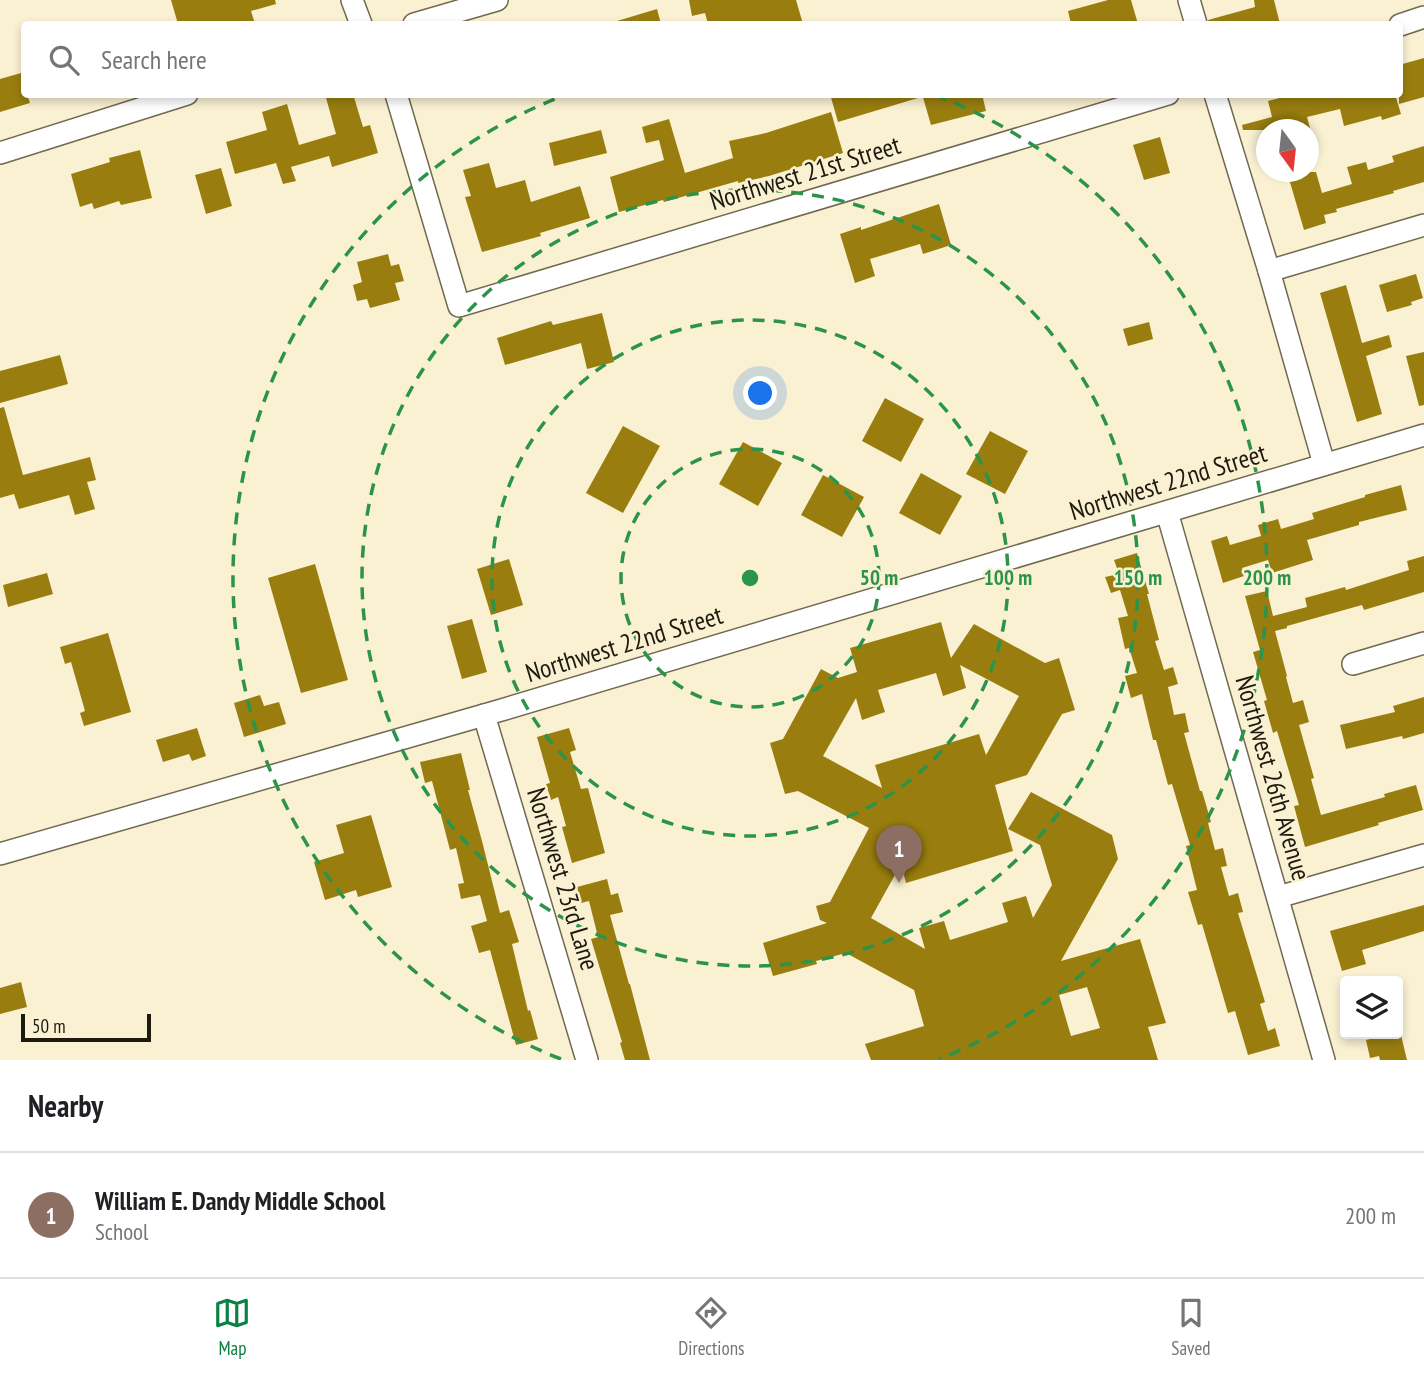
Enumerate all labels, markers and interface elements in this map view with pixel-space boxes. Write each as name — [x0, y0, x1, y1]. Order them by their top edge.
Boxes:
search box — [21, 21, 1403, 98]
icon: search — [45, 41, 83, 79]
text: Search here — [101, 43, 207, 76]
north arrow — [1256, 119, 1319, 182]
street label: Northwest 21st Street — [706, 128, 904, 217]
your location — [743, 376, 777, 410]
street label: Northwest 22nd Street — [1065, 436, 1270, 527]
text: 50 m — [860, 564, 898, 591]
text: 100 m — [984, 564, 1032, 591]
text: 150 m — [1114, 564, 1162, 591]
text: 200 m — [1243, 564, 1291, 591]
centre of rings — [738, 566, 762, 590]
street label: Northwest 22nd Street — [521, 598, 726, 689]
street label: Northwest 26th Avenue — [1228, 672, 1318, 884]
street label: Northwest 23rd Lane — [520, 784, 607, 974]
pin: 1 — [876, 825, 922, 883]
map controls — [1340, 976, 1403, 1039]
button: layers — [1340, 976, 1403, 1039]
scale bar — [21, 1011, 150, 1043]
text: 50 m — [32, 1014, 66, 1038]
text: Nearby — [28, 1086, 103, 1125]
text: William E. Dandy Middle School — [95, 1184, 385, 1217]
text: 1 — [46, 1201, 57, 1230]
text: 200 m — [1345, 1201, 1396, 1230]
text: School — [95, 1217, 148, 1246]
tab: Map — [213, 1294, 251, 1360]
tab: Directions — [678, 1294, 744, 1360]
tab: Saved — [1171, 1294, 1211, 1360]

